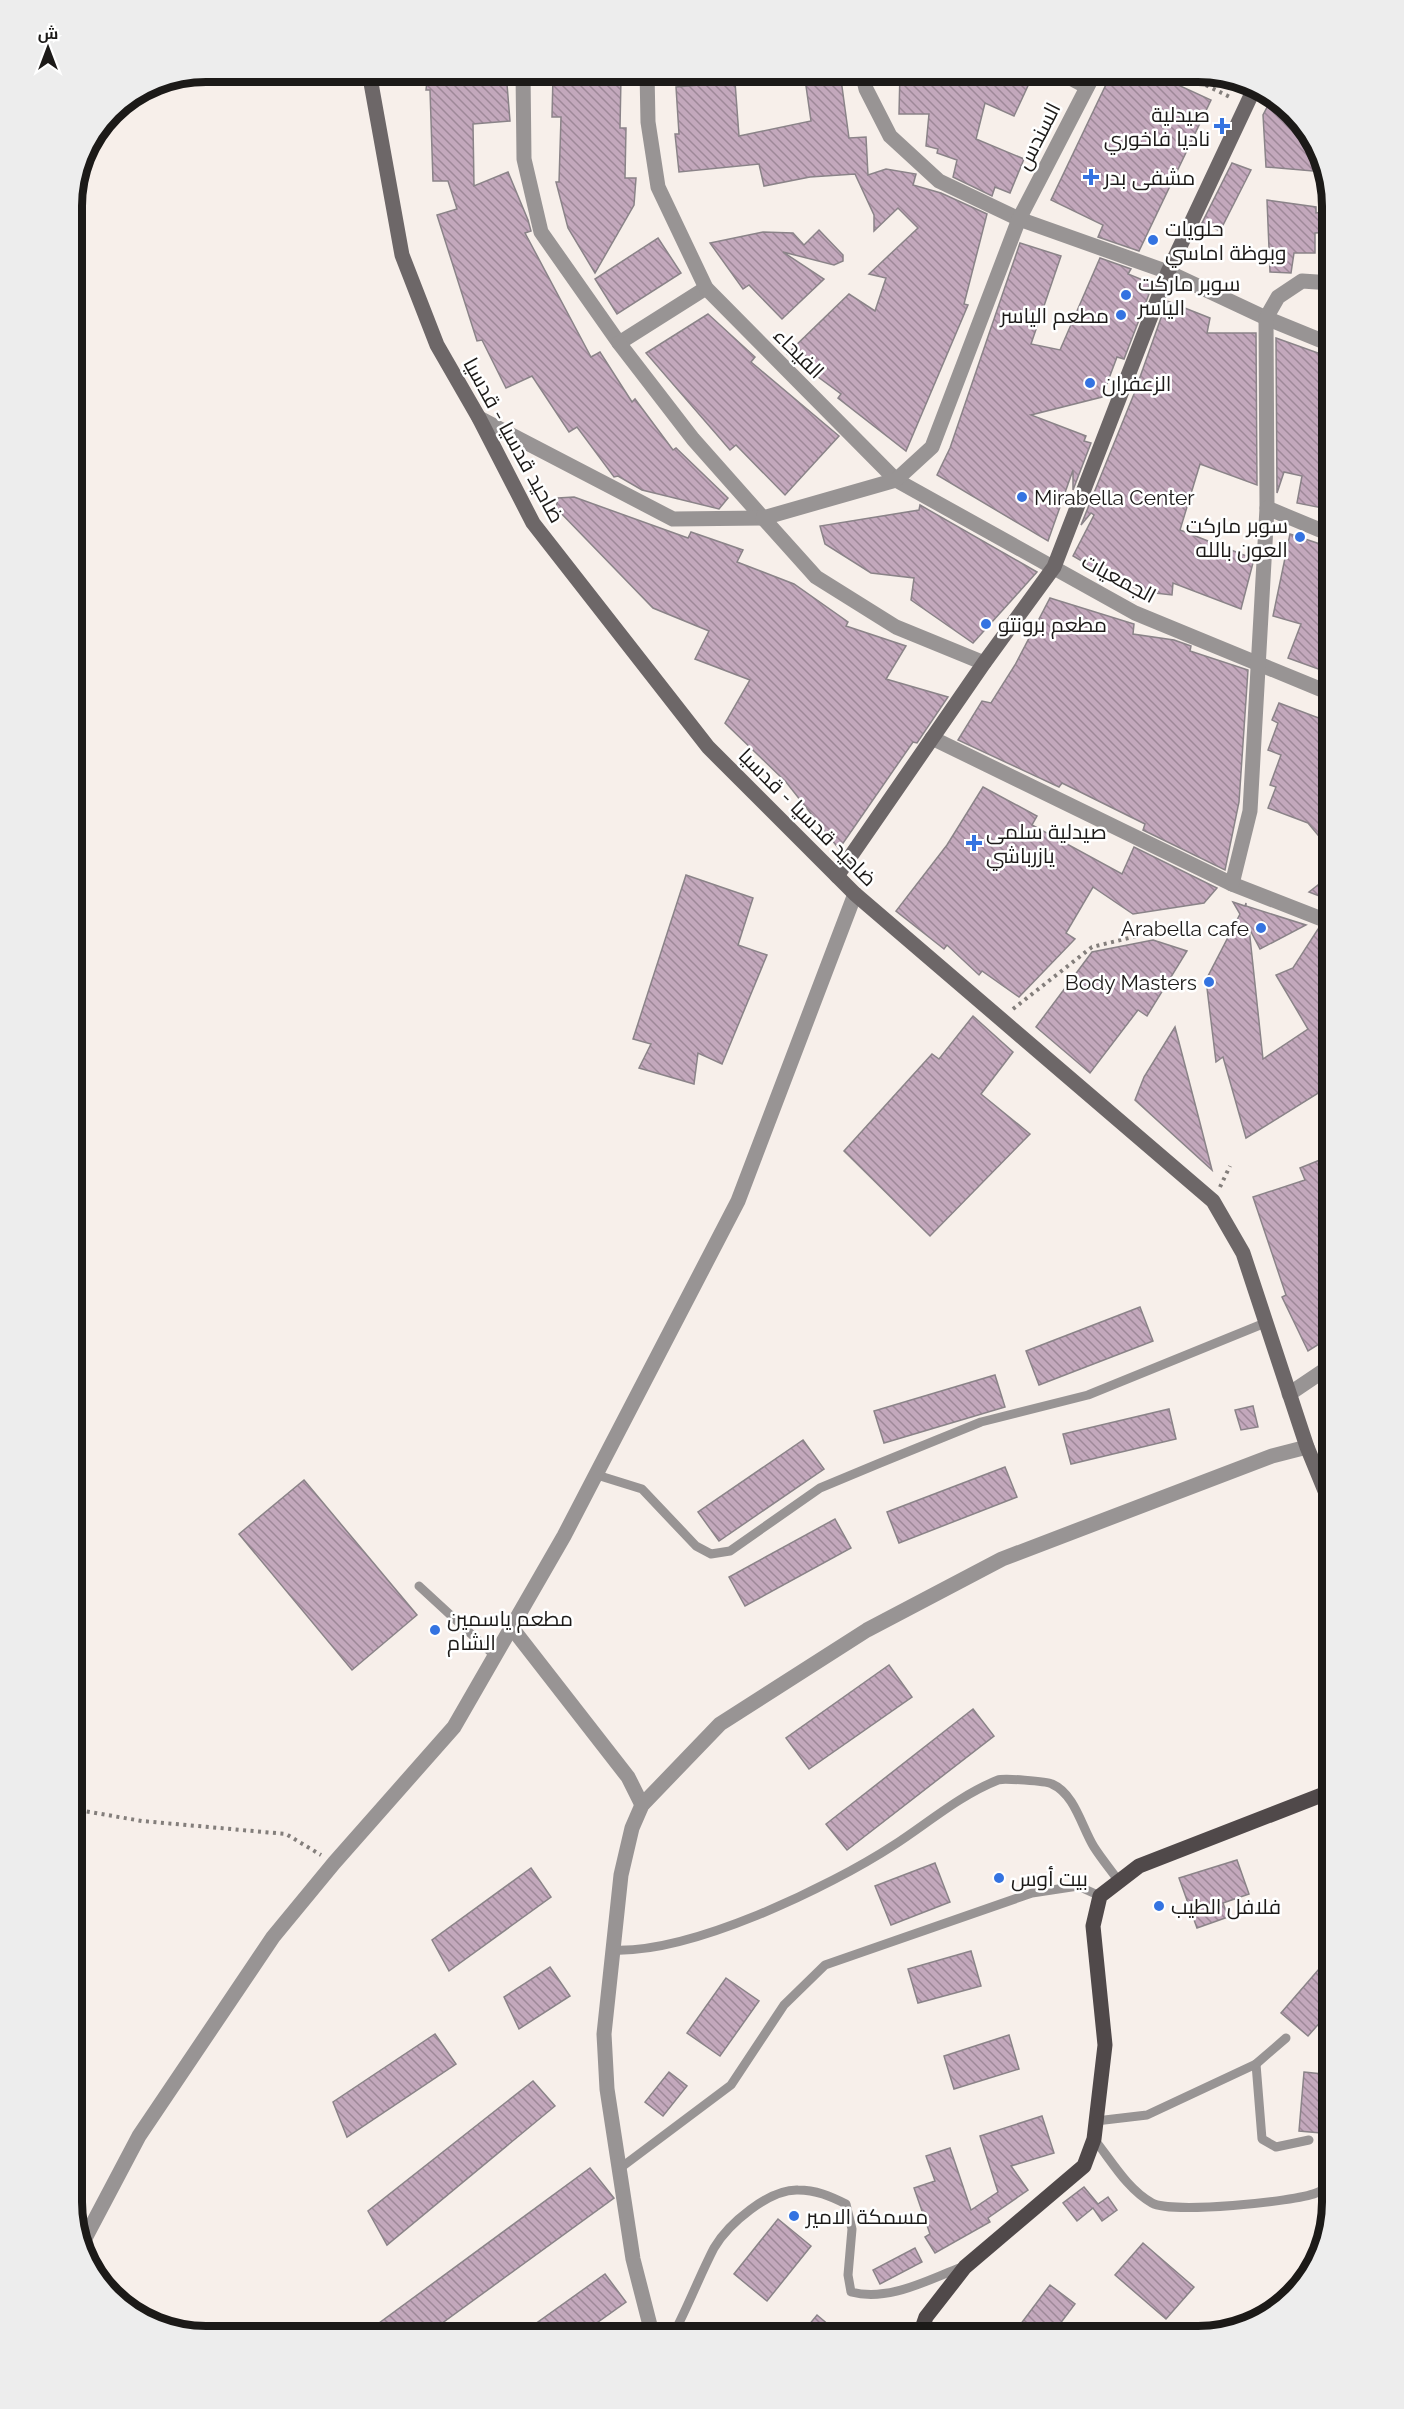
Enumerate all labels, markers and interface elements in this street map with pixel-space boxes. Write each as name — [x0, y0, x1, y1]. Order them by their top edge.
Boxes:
north arrow — [18, 18, 78, 78]
text: ش — [38, 24, 58, 43]
street label: السندس — [1010, 98, 1066, 174]
place label: صيدلية ناديا فاخوري — [1104, 102, 1210, 155]
marker: صيدلية ناديا فاخوري — [1215, 119, 1229, 133]
place label: مشفى بدر — [1103, 165, 1195, 191]
marker: مشفى بدر — [1082, 168, 1100, 186]
place label: حلويات وبوظة اماسي — [1165, 216, 1287, 268]
marker: حلويات وبوظة اماسي — [1146, 233, 1160, 247]
place label: سوبر ماركت الياسر — [1137, 271, 1240, 320]
marker: سوبر ماركت الياسر — [1119, 288, 1133, 302]
place label: مطعم الياسر — [999, 303, 1109, 330]
marker: مطعم الياسر — [1114, 308, 1128, 322]
street label: الفيحاء — [768, 322, 830, 384]
street label: ضاحيد قدسيا - قدسيا — [458, 353, 570, 527]
place label: الزعفران — [1102, 371, 1172, 397]
marker: الزعفران — [1083, 376, 1097, 390]
place label: Mirabella Center — [1034, 485, 1195, 510]
marker: Mirabella Center — [1015, 490, 1029, 504]
place label: سوبر ماركت العون بالله — [1186, 513, 1288, 563]
marker: سوبر ماركت العون بالله — [1293, 530, 1307, 544]
street label: الجمعيات — [1078, 548, 1160, 608]
place label: مطعم برونتو — [998, 612, 1107, 639]
marker: مطعم برونتو — [979, 617, 993, 631]
street label: ضاحيد قدسيا - قدسيا — [734, 743, 882, 891]
place label: صيدلية سلمى يازرباشي — [986, 819, 1107, 871]
marker: صيدلية سلمى يازرباشي — [967, 836, 981, 850]
place label: Arabella cafe — [1121, 916, 1249, 941]
marker: Arabella cafe — [1254, 921, 1268, 935]
place label: Body Masters — [1065, 970, 1197, 995]
marker: Body Masters — [1202, 975, 1216, 989]
place label: مطعم ياسمين الشام — [447, 1606, 573, 1657]
marker: مطعم ياسمين الشام — [428, 1623, 442, 1637]
place label: بيت أوس — [1011, 1866, 1088, 1892]
marker: بيت أوس — [992, 1871, 1006, 1885]
place label: فلافل الطيب — [1171, 1894, 1281, 1920]
marker: فلافل الطيب — [1152, 1899, 1166, 1913]
place label: مسمكة الامير — [805, 2204, 928, 2229]
marker: مسمكة الامير — [787, 2209, 801, 2223]

